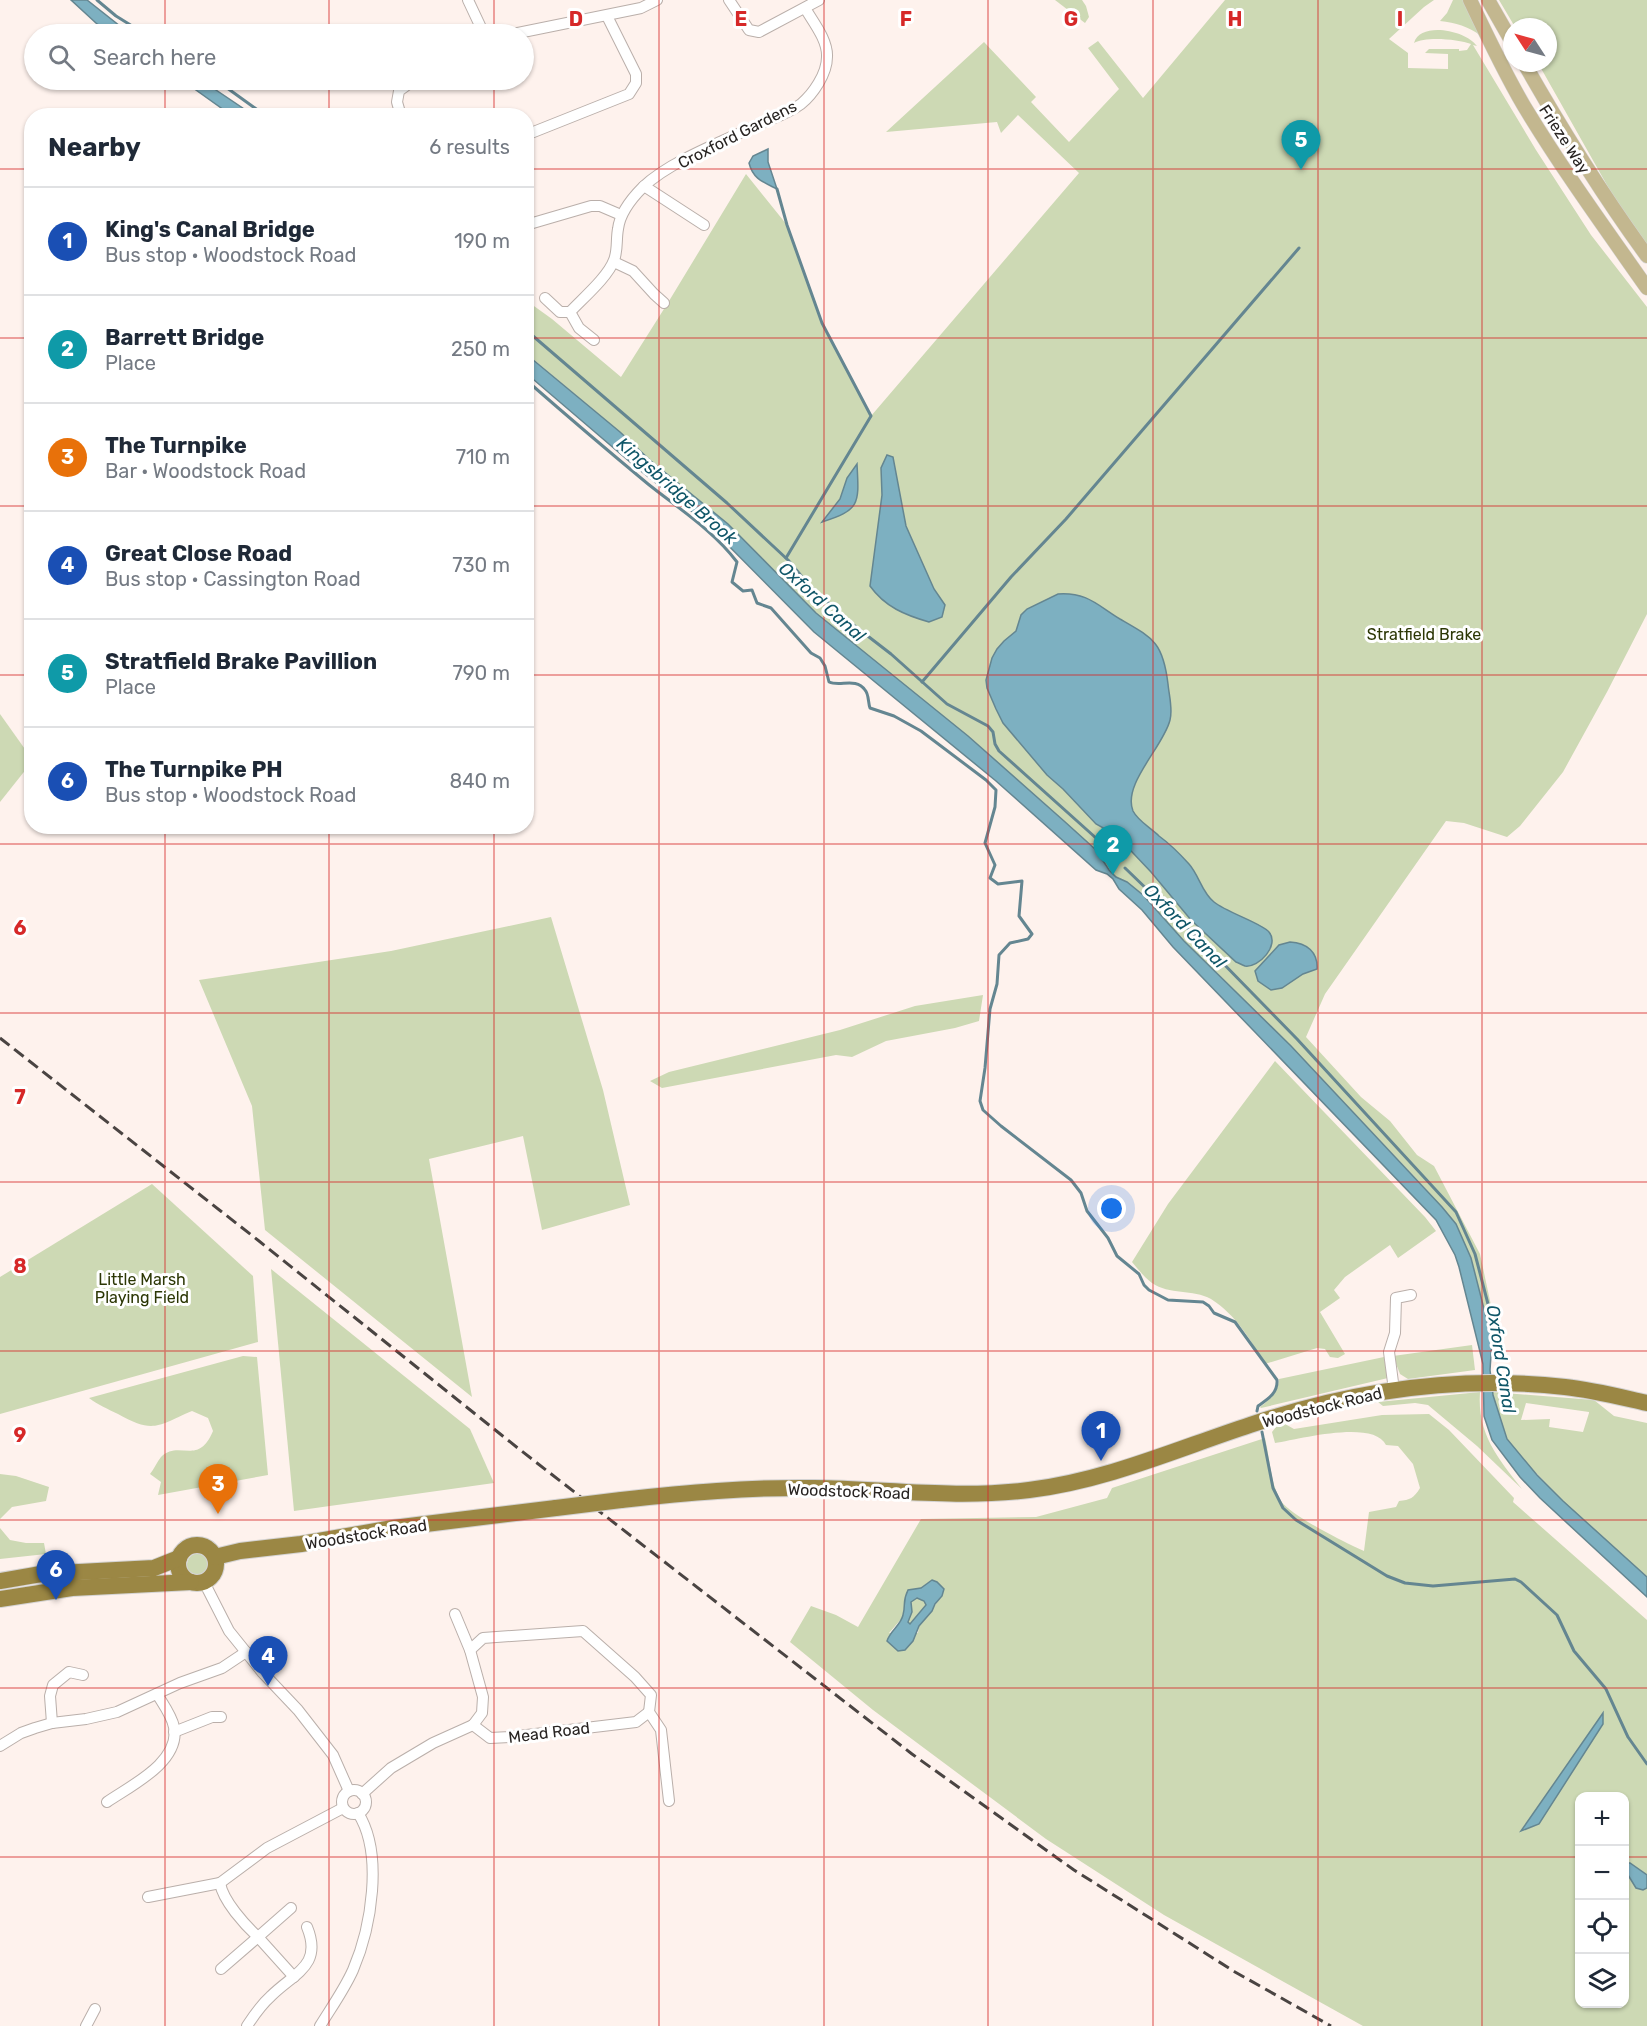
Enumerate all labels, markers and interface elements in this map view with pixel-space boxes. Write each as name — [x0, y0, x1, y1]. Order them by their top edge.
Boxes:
text: D — [569, 7, 583, 31]
text: E — [735, 7, 747, 31]
text: F — [900, 7, 912, 31]
text: G — [1064, 7, 1078, 31]
text: H — [1228, 7, 1242, 31]
text: I — [1397, 7, 1403, 31]
north arrow — [1503, 18, 1557, 72]
search box — [24, 24, 534, 90]
icon: search — [45, 41, 78, 74]
text: Search here — [93, 44, 216, 71]
street label: Croxford Gardens — [675, 96, 800, 173]
street label: Frieze Way — [1535, 101, 1594, 178]
pin: 5 — [1282, 120, 1320, 170]
text: Nearby — [48, 132, 141, 163]
text: 6 results — [429, 135, 510, 159]
text: King's Canal Bridge — [105, 216, 315, 243]
text: 1 — [63, 229, 72, 253]
text: 190 m — [454, 229, 510, 253]
text: Bus stop · Woodstock Road — [105, 243, 356, 267]
text: Barrett Bridge — [105, 324, 264, 351]
text: 2 — [61, 337, 74, 361]
text: 250 m — [451, 337, 510, 361]
text: Place — [105, 351, 156, 375]
text: The Turnpike — [105, 432, 247, 459]
water label: Kingsbridge Brook — [612, 433, 742, 550]
text: 3 — [61, 445, 74, 469]
text: 710 m — [456, 445, 510, 469]
text: Bar · Woodstock Road — [105, 459, 306, 483]
text: Great Close Road — [105, 540, 292, 567]
text: 4 — [61, 553, 74, 577]
text: 730 m — [452, 553, 510, 577]
water label: Oxford Canal — [774, 557, 870, 647]
text: Bus stop · Cassington Road — [105, 567, 361, 591]
park label: Stratfield Brake — [1367, 625, 1481, 644]
text: Stratfield Brake Pavillion — [105, 648, 377, 675]
text: 5 — [61, 661, 74, 685]
text: 790 m — [453, 661, 510, 685]
text: Place — [105, 675, 156, 699]
text: The Turnpike PH — [105, 756, 283, 783]
text: 6 — [61, 769, 74, 793]
text: 840 m — [449, 769, 510, 793]
text: Bus stop · Woodstock Road — [105, 783, 356, 807]
pin: 2 — [1094, 826, 1132, 875]
water label: Oxford Canal — [1139, 879, 1231, 973]
text: 6 — [13, 916, 27, 940]
text: 7 — [14, 1085, 26, 1109]
your location — [1097, 1194, 1126, 1223]
text: 8 — [13, 1254, 27, 1278]
park label: Little Marsh Playing Field — [95, 1270, 189, 1307]
water label: Oxford Canal — [1482, 1303, 1521, 1415]
street label: Woodstock Road — [1260, 1383, 1384, 1432]
pin: 1 — [1082, 1412, 1120, 1461]
text: 9 — [14, 1423, 27, 1447]
pin: 3 — [198, 1464, 238, 1514]
street label: Woodstock Road — [787, 1480, 911, 1503]
street label: Woodstock Road — [304, 1516, 428, 1553]
pin: 6 — [36, 1550, 76, 1600]
pin: 4 — [248, 1636, 288, 1686]
street label: Mead Road — [507, 1718, 591, 1747]
map controls — [1575, 1792, 1629, 2008]
button: + — [1575, 1792, 1629, 1846]
button: − — [1575, 1846, 1629, 1900]
button: locate — [1575, 1900, 1629, 1954]
button: layers — [1575, 1954, 1629, 2008]

